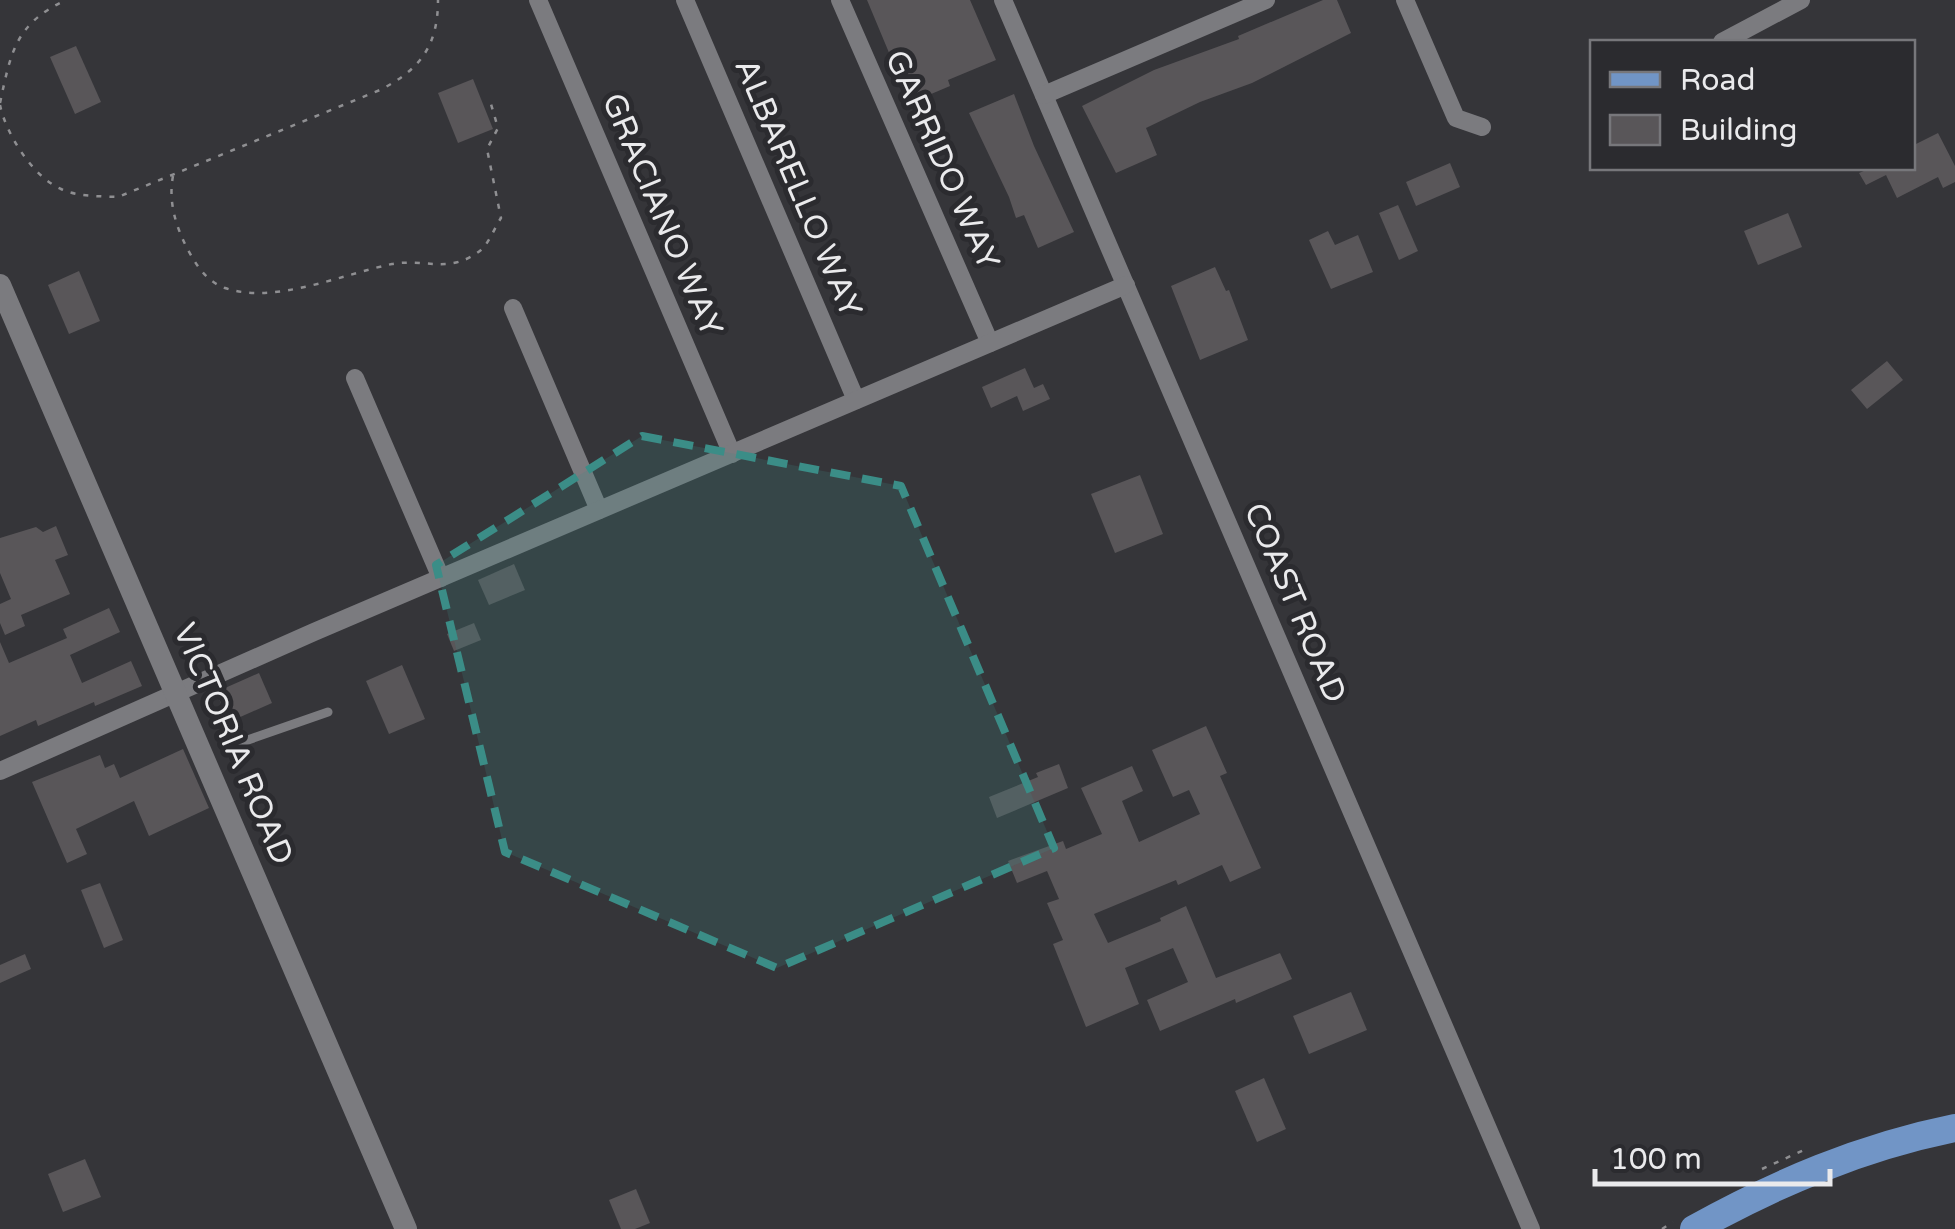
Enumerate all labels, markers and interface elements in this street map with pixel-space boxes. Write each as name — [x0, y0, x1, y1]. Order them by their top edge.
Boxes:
legend — [1590, 40, 1915, 170]
street label: GARRIDO WAY — [877, 45, 1007, 275]
street label: ALBARELLO WAY — [726, 53, 870, 323]
text: Road — [1680, 62, 1755, 99]
street label: GRACIANO WAY — [594, 88, 730, 342]
text: Building — [1680, 112, 1797, 149]
street label: COAST ROAD — [1236, 497, 1354, 709]
street label: VICTORIA ROAD — [165, 618, 301, 870]
scale bar — [1595, 1124, 1830, 1186]
text: 100 m — [1610, 1141, 1702, 1178]

